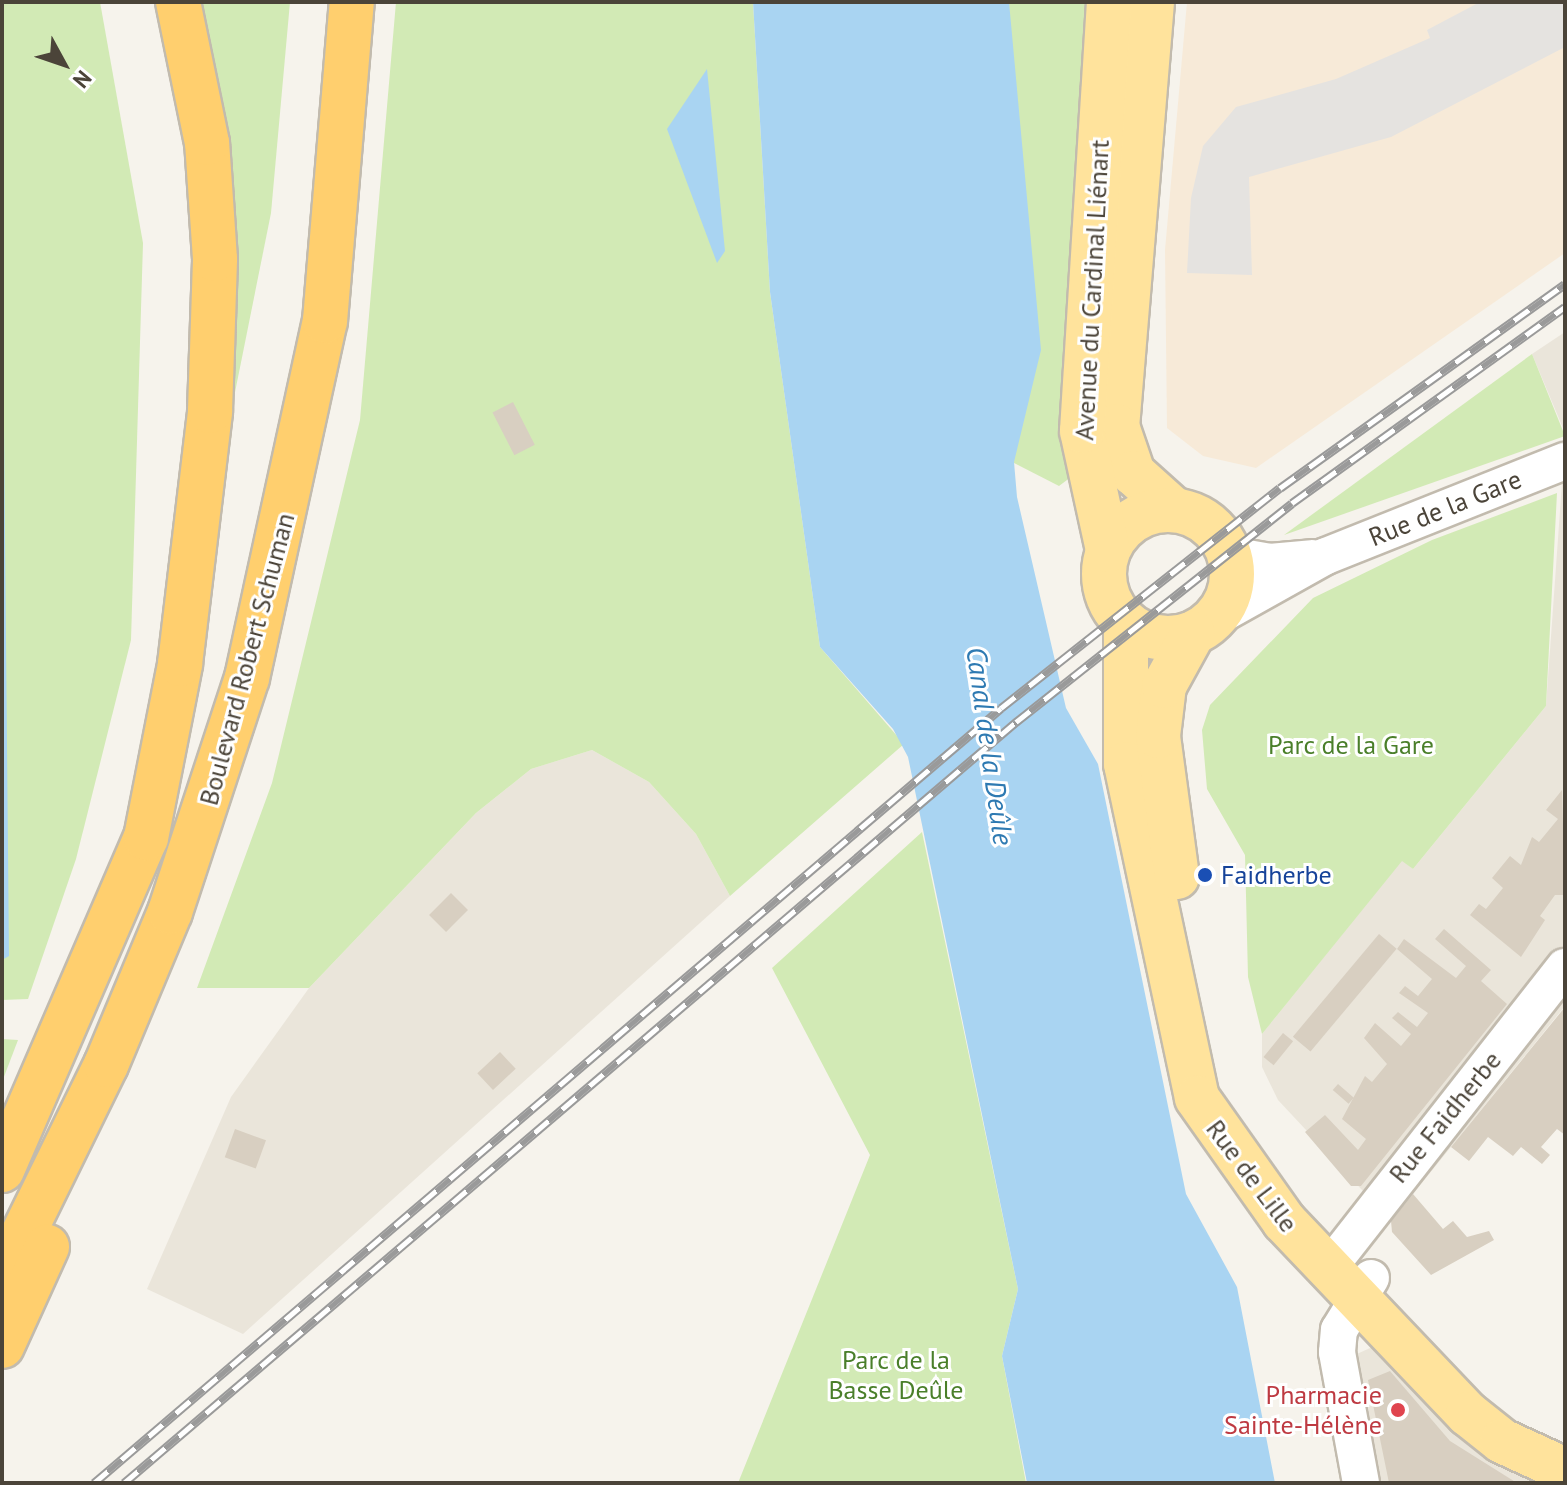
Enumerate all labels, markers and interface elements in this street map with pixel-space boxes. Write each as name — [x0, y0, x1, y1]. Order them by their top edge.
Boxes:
north arrow — [24, 24, 104, 104]
text: N — [67, 65, 98, 94]
street label: Avenue du Cardinal Liénart — [1069, 139, 1115, 441]
street label: Rue de la Gare — [1364, 463, 1526, 553]
street label: Boulevard Robert Schuman — [193, 509, 301, 809]
water label: Canal de la Deûle — [959, 645, 1021, 847]
park label: Parc de la Gare — [1268, 729, 1434, 761]
place label: Faidherbe — [1221, 859, 1332, 891]
marker: Faidherbe — [1196, 866, 1214, 884]
street label: Rue Faidherbe — [1382, 1045, 1508, 1189]
street label: Rue de Lille — [1200, 1114, 1304, 1238]
park label: Parc de la Basse Deûle — [828, 1344, 964, 1406]
place label: Pharmacie Sainte-Hélène — [1224, 1379, 1382, 1440]
marker: Pharmacie Sainte-Hélène — [1389, 1401, 1407, 1419]

